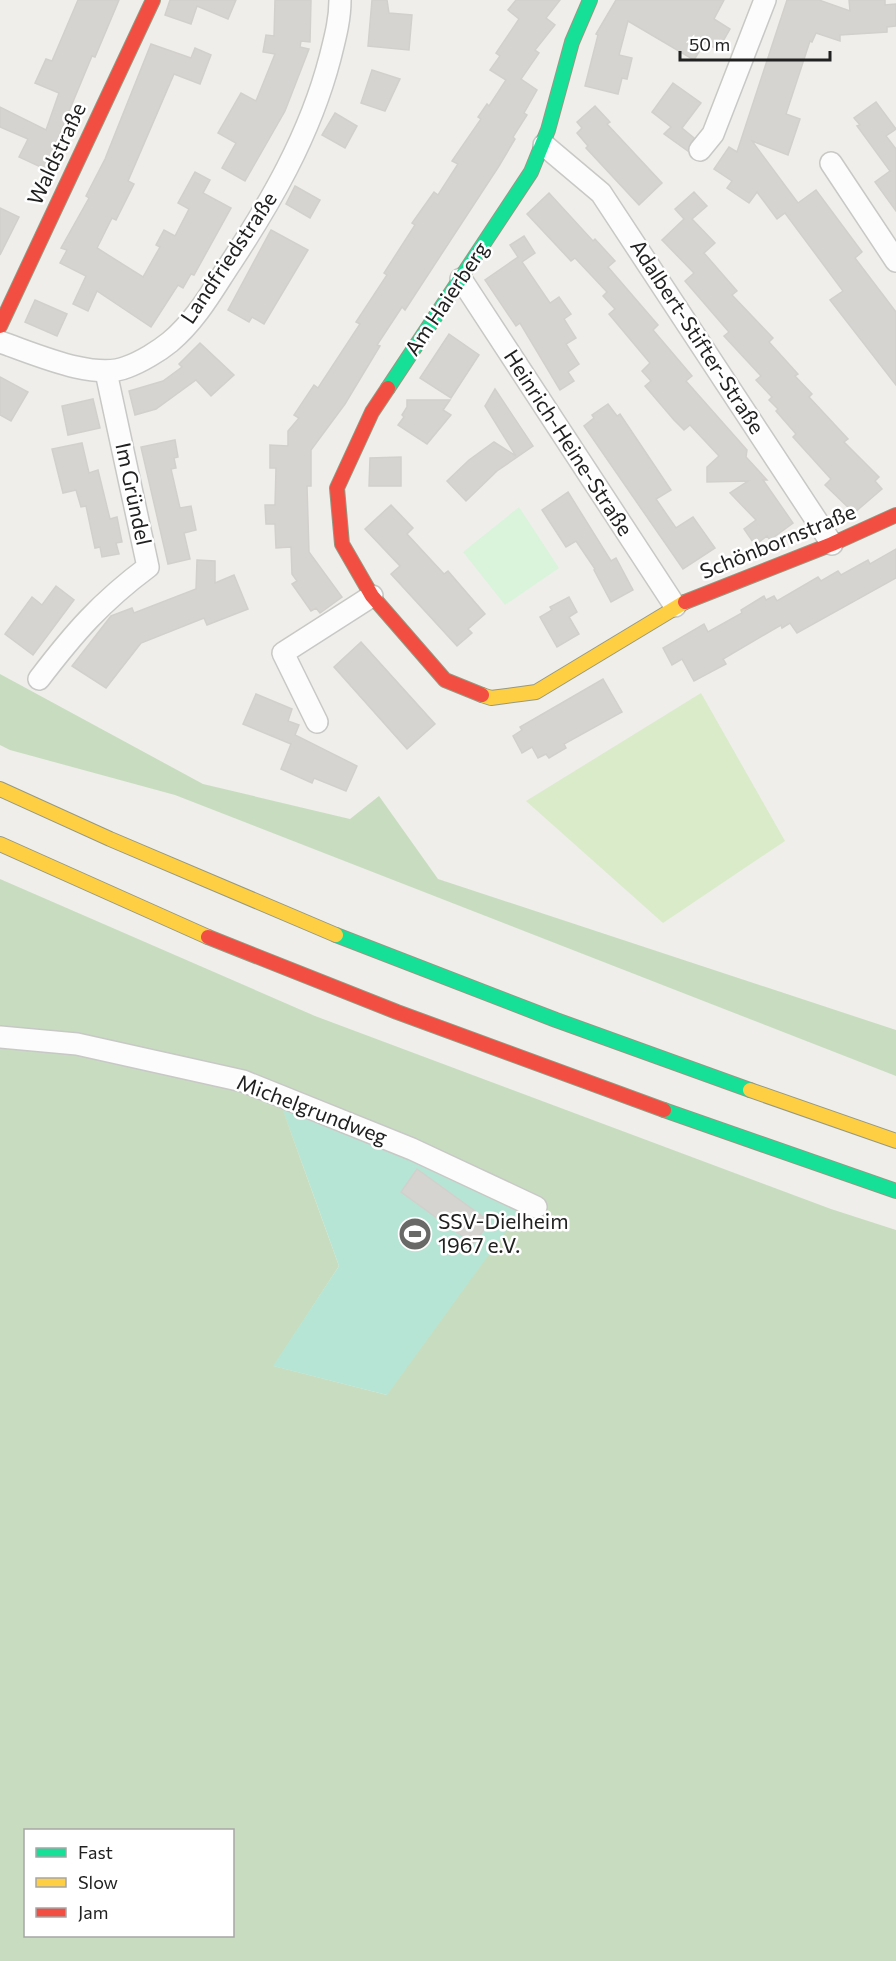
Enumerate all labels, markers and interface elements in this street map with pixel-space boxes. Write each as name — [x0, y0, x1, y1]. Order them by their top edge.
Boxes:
scale bar — [680, 24, 830, 62]
text: 50 m — [689, 33, 730, 55]
street label: Waldstraße — [21, 98, 90, 208]
street label: Landfriedstraße — [174, 187, 281, 328]
street label: Adalbert-Stifter-Straße — [626, 234, 770, 438]
street label: Am Haierberg — [399, 237, 493, 360]
street label: Heinrich-Heine-Straße — [500, 344, 639, 540]
street label: Im Gründel — [111, 440, 158, 547]
street label: Schönbornstraße — [696, 498, 859, 583]
street label: Michelgrundweg — [234, 1068, 391, 1149]
place label: SSV-Dielheim 1967 e.V. — [438, 1208, 569, 1257]
sports icon: SSV-Dielheim 1967 e.V. — [397, 1216, 433, 1252]
legend — [24, 1829, 234, 1937]
text: Fast — [78, 1841, 113, 1863]
text: Slow — [78, 1871, 118, 1893]
text: Jam — [78, 1901, 108, 1923]

